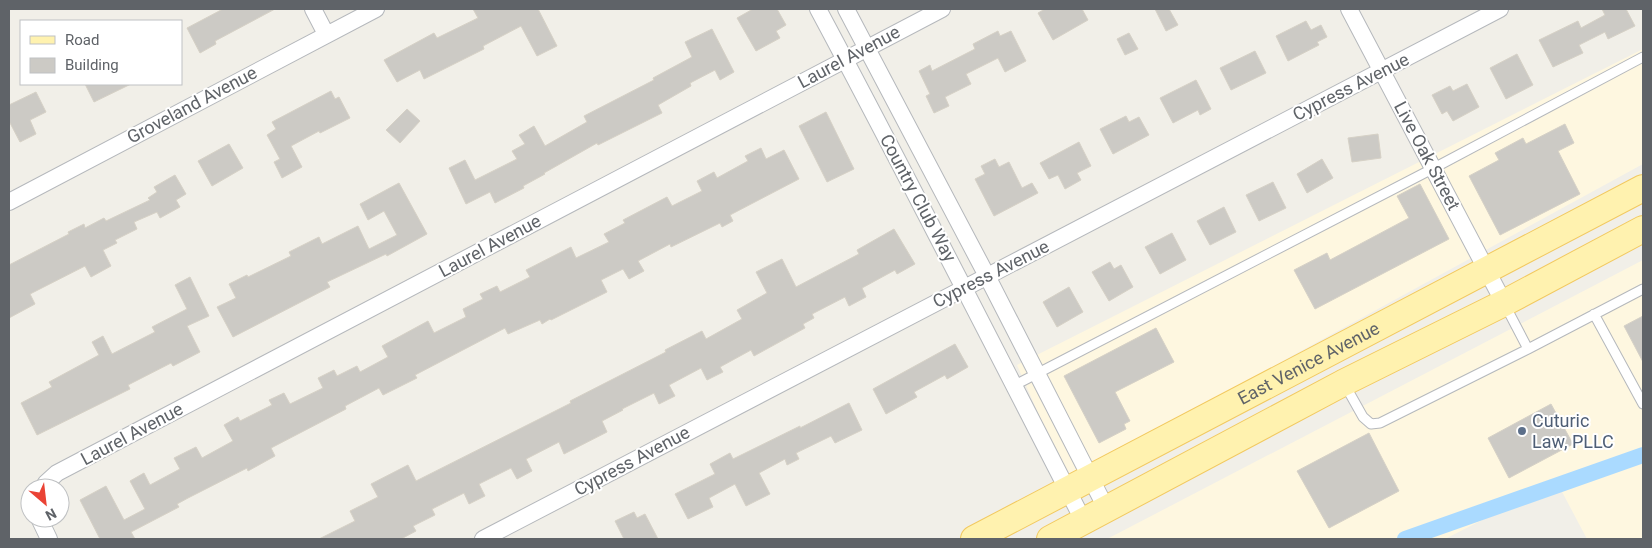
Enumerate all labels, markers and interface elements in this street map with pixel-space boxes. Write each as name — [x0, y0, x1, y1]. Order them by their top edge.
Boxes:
legend — [20, 20, 182, 85]
street label: Laurel Avenue — [794, 21, 903, 92]
text: Road — [65, 31, 99, 49]
street label: Cypress Avenue — [1289, 48, 1412, 125]
text: Building — [65, 56, 119, 74]
street label: Groveland Avenue — [123, 61, 260, 148]
street label: Live Oak Street — [1390, 98, 1465, 214]
street label: Country Club Way — [876, 130, 961, 266]
street label: Laurel Avenue — [435, 210, 544, 281]
street label: Cypress Avenue — [929, 235, 1052, 312]
street label: East Venice Avenue — [1234, 317, 1383, 409]
street label: Laurel Avenue — [77, 398, 186, 469]
place label: Cuturic Law, PLLC — [1532, 410, 1614, 452]
street label: Cypress Avenue — [570, 421, 693, 500]
marker: Cuturic Law, PLLC — [1516, 425, 1528, 437]
north arrow — [20, 478, 70, 528]
text: N — [43, 505, 59, 524]

